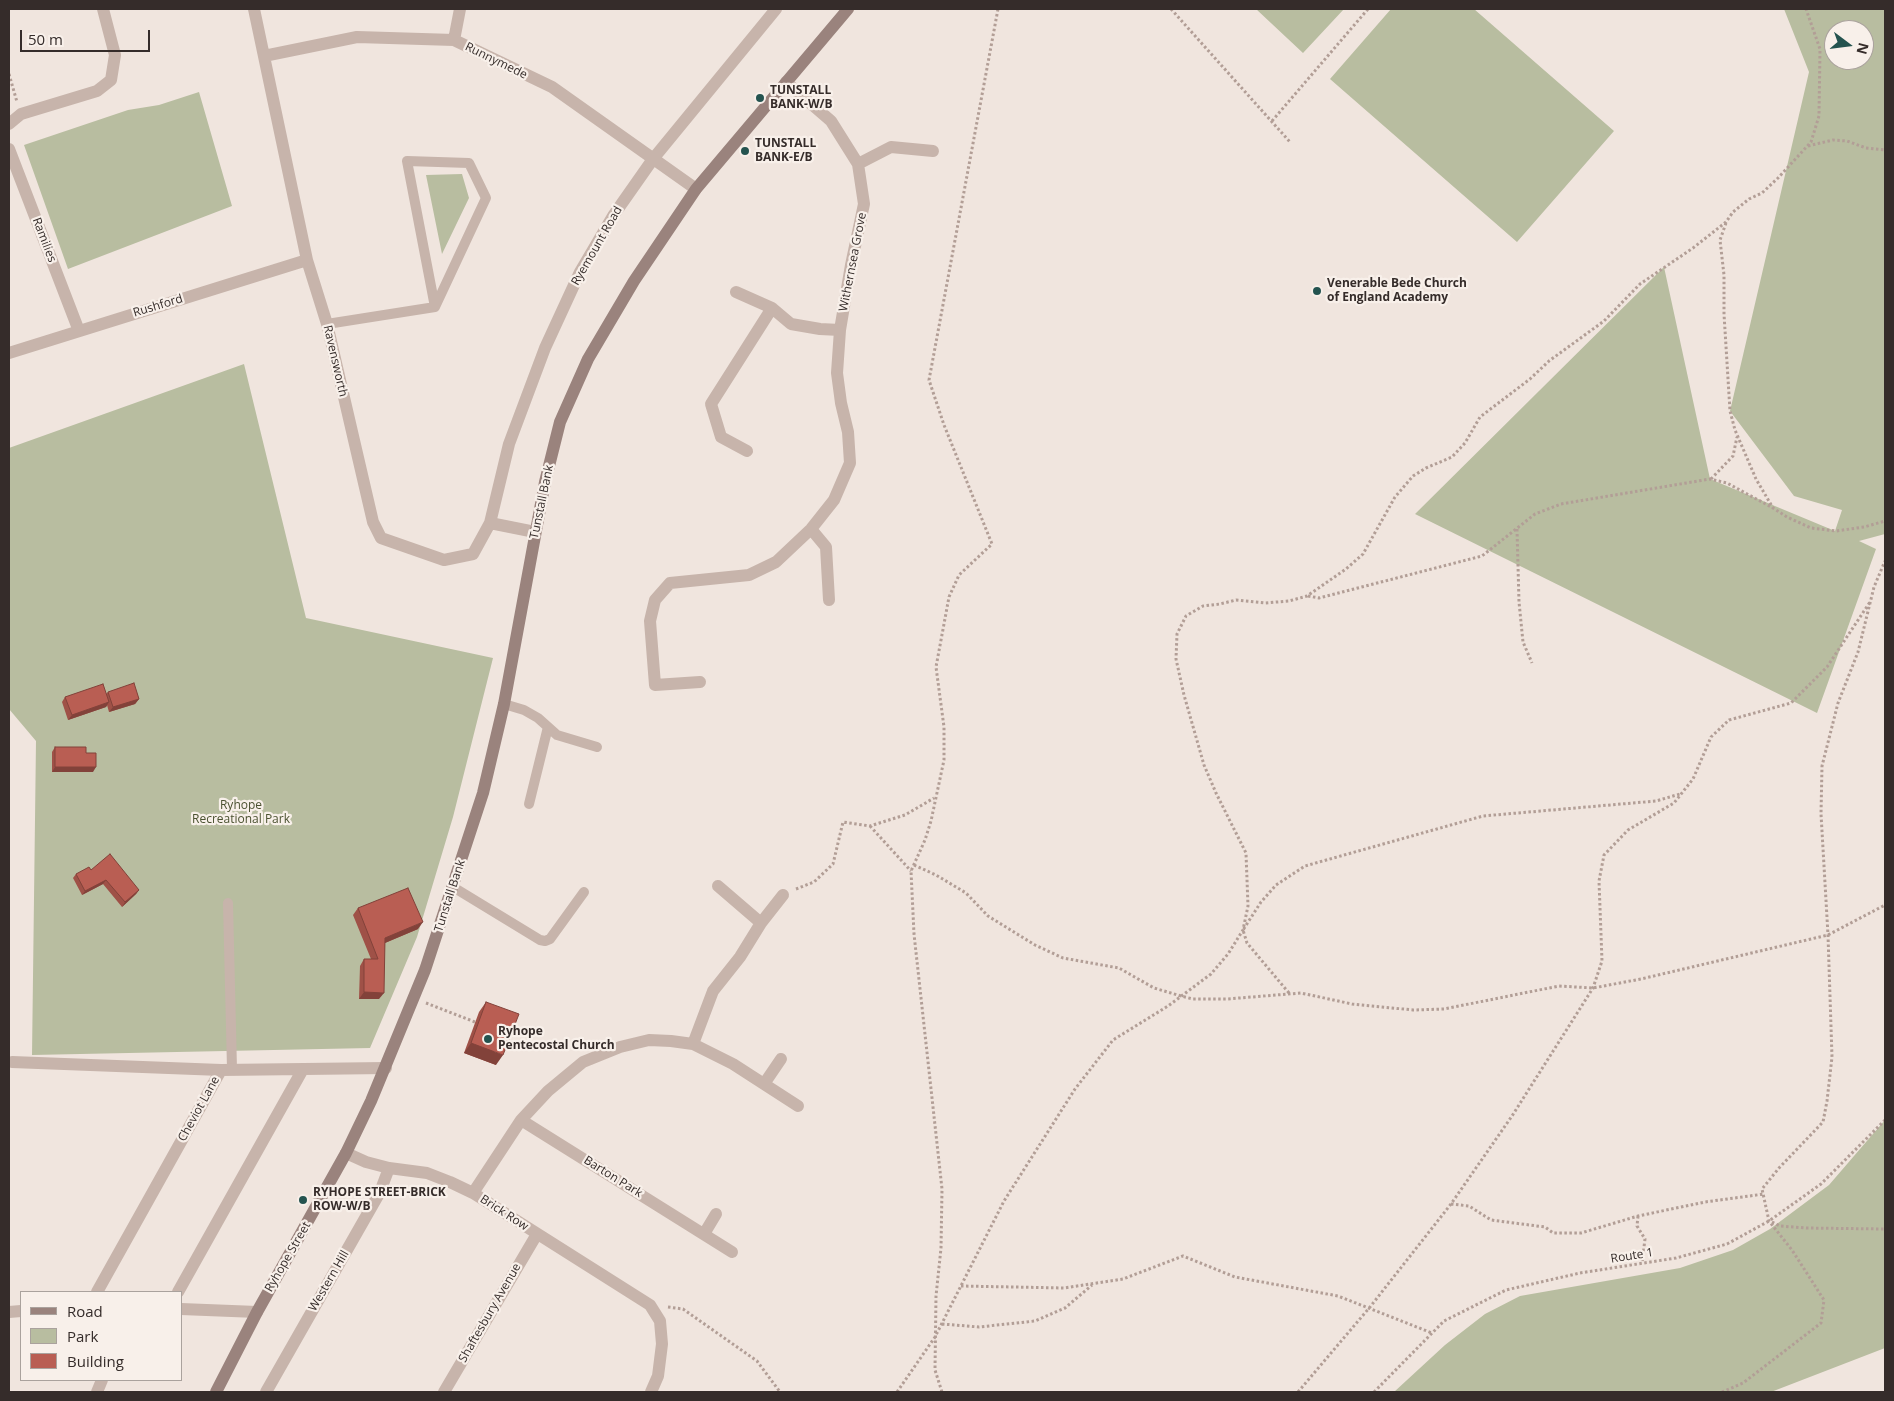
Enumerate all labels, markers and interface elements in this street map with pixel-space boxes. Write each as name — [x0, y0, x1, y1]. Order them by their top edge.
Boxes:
scale bar — [22, 20, 152, 52]
north arrow — [1824, 20, 1874, 70]
text: 50 m — [28, 29, 63, 49]
street label: Runnymede — [463, 40, 529, 82]
text: N — [1852, 41, 1874, 57]
place label: TUNSTALL BANK-W/B — [770, 84, 833, 112]
marker: TUNSTALL BANK-W/B — [754, 92, 766, 104]
place label: TUNSTALL BANK-E/B — [755, 137, 816, 165]
marker: TUNSTALL BANK-E/B — [739, 145, 751, 157]
street label: Ryemount Road — [568, 204, 626, 288]
street label: Withernsea Grove — [836, 211, 870, 313]
street label: Ramilies — [29, 216, 59, 264]
place label: Venerable Bede Church of England Academy — [1327, 277, 1467, 305]
marker: Venerable Bede Church of England Academy — [1311, 285, 1323, 297]
street label: Rushford — [131, 292, 185, 320]
street label: Ravensworth — [320, 324, 350, 398]
street label: Tunstall Bank — [527, 464, 557, 540]
park label: Ryhope Recreational Park — [192, 799, 290, 827]
street label: Tunstall Bank — [432, 858, 468, 934]
place label: Ryhope Pentecostal Church — [498, 1025, 615, 1053]
marker: Ryhope Pentecostal Church — [482, 1033, 494, 1045]
street label: Cheviot Lane — [175, 1074, 223, 1144]
street label: Barton Park — [581, 1153, 645, 1201]
place label: RYHOPE STREET-BRICK ROW-W/B — [313, 1186, 446, 1214]
street label: Brick Row — [477, 1192, 531, 1234]
marker: RYHOPE STREET-BRICK ROW-W/B — [297, 1194, 309, 1206]
street label: Ryhope Street — [262, 1219, 314, 1295]
street label: Route 1 — [1610, 1246, 1654, 1266]
street label: Western Hill — [306, 1248, 352, 1314]
street label: Shaftesbury Avenue — [456, 1261, 524, 1365]
legend — [20, 1291, 182, 1381]
text: Road — [67, 1301, 103, 1321]
text: Park — [67, 1326, 98, 1346]
text: Building — [67, 1351, 124, 1371]

